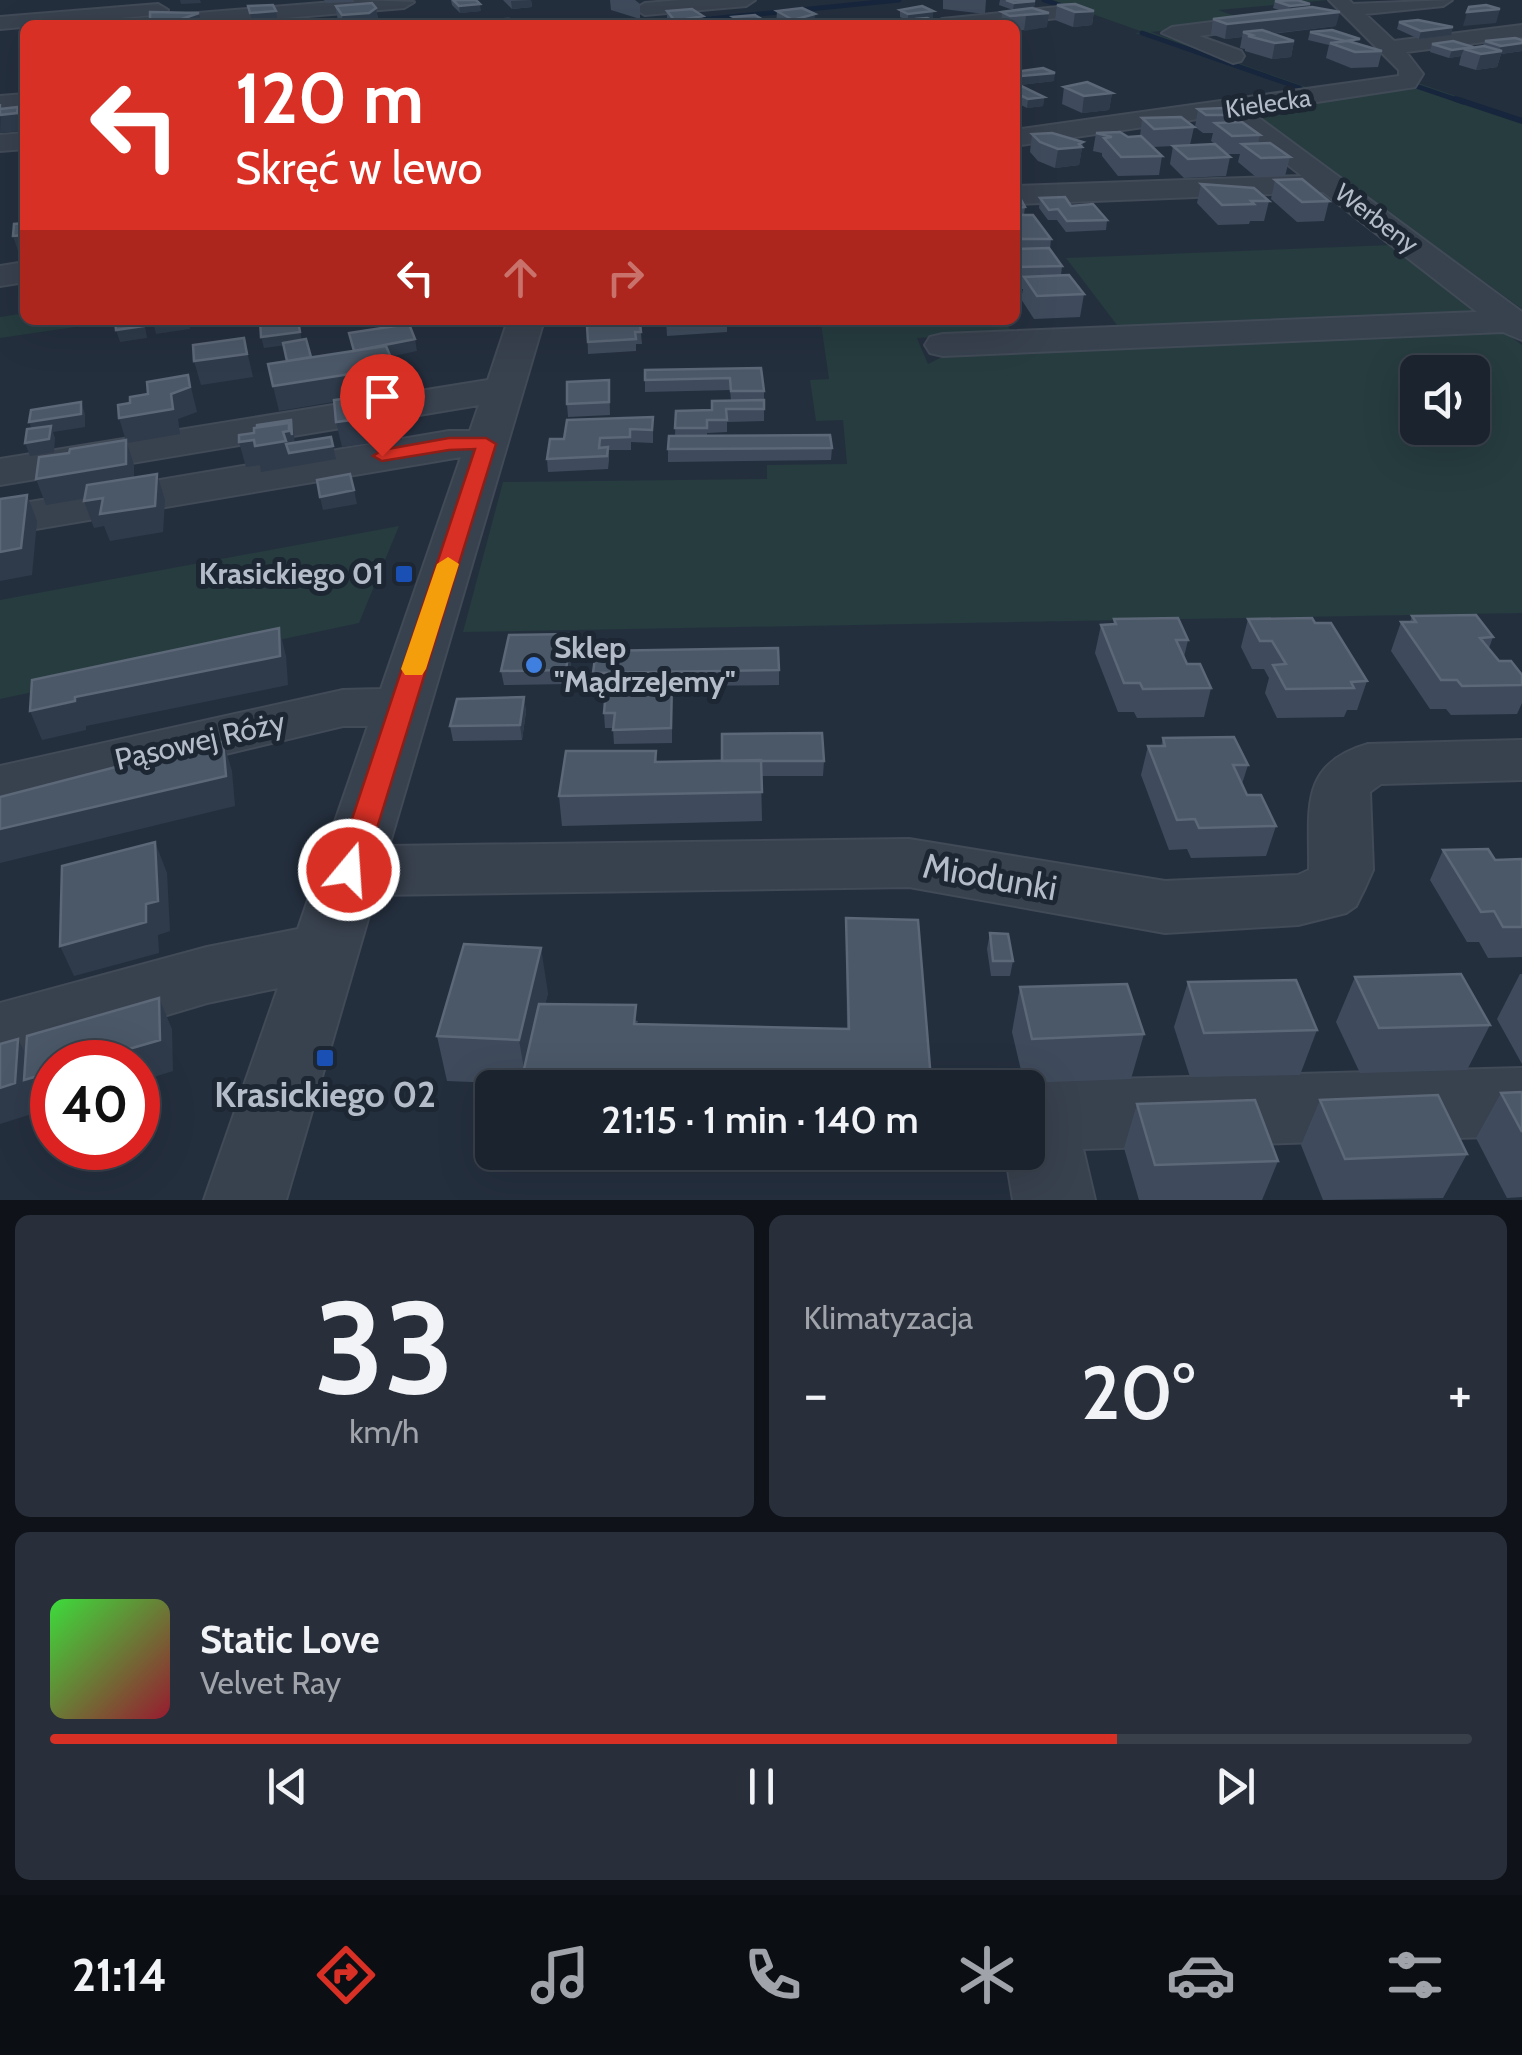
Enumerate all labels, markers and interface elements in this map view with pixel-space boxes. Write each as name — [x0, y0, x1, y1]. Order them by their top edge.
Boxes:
text: 120 m — [235, 55, 424, 141]
icon: left — [70, 60, 200, 190]
street label: Kielecka — [1223, 82, 1313, 124]
text: Skręć w lewo — [235, 141, 482, 195]
street label: Werbeny — [1330, 177, 1425, 259]
icon: left — [388, 250, 443, 305]
icon: ahead — [493, 250, 548, 305]
icon: right — [598, 250, 653, 305]
pin — [340, 354, 425, 457]
map controls — [1400, 355, 1490, 445]
button: sound — [1400, 355, 1490, 445]
icon: arrive — [355, 369, 410, 424]
place label: Krasickiego 01 — [199, 555, 384, 592]
marker: Krasickiego 01 — [393, 563, 415, 585]
place label: Sklep "MądrzeJemy" — [554, 629, 736, 700]
marker: Sklep "MądrzeJemy" — [523, 654, 545, 676]
street label: Pąsowej Róży — [111, 703, 289, 778]
position arrow — [297, 818, 401, 922]
street label: Miodunki — [920, 844, 1060, 909]
speed limit sign: 40 — [30, 1040, 160, 1170]
marker: Krasickiego 02 — [314, 1047, 336, 1069]
place label: Krasickiego 02 — [214, 1073, 436, 1116]
text: 21:15 · 1 min · 140 m — [601, 1096, 919, 1143]
text: 33 — [314, 1268, 454, 1426]
text: Klimatyzacja — [804, 1298, 973, 1337]
text: 20° — [1081, 1347, 1195, 1438]
text: − — [804, 1360, 828, 1427]
text: + — [1448, 1360, 1472, 1427]
text: km/h — [349, 1412, 419, 1451]
text: Static Love — [200, 1616, 379, 1663]
text: Velvet Ray — [200, 1663, 341, 1702]
icon: previous — [260, 1759, 315, 1814]
icon: pause — [734, 1759, 789, 1814]
icon: next — [1208, 1759, 1263, 1814]
icon: directions — [311, 1940, 381, 2010]
icon: music — [525, 1940, 595, 2010]
icon: phone — [738, 1940, 808, 2010]
icon: climate — [952, 1940, 1022, 2010]
icon: car — [1166, 1940, 1236, 2010]
icon: filters — [1380, 1940, 1450, 2010]
text: 21:14 — [72, 1948, 167, 2002]

